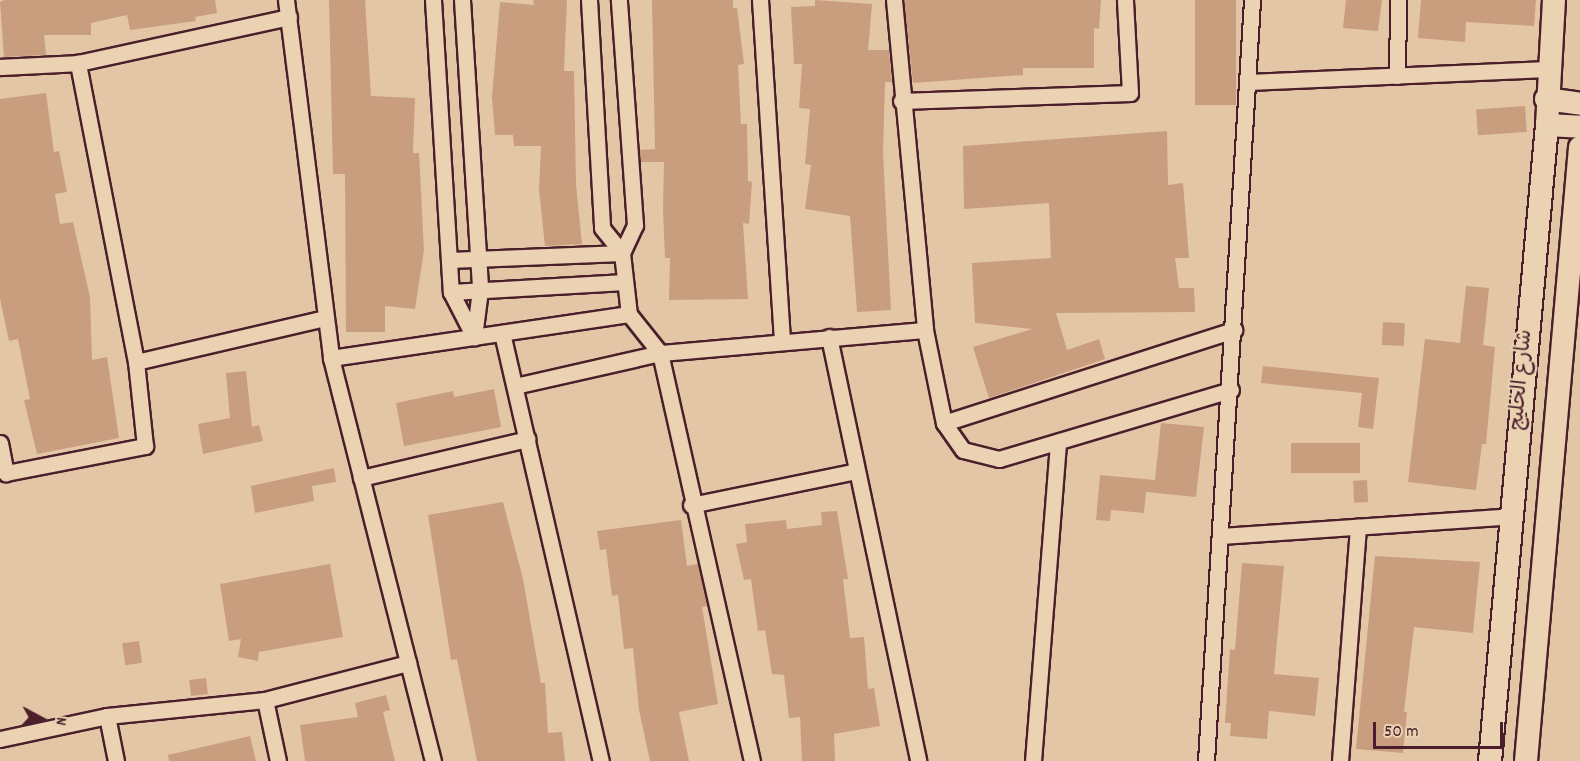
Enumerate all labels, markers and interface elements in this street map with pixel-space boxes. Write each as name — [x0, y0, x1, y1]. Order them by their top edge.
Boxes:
street label: شارع الخليج — [1505, 329, 1539, 431]
north arrow — [12, 689, 72, 749]
scale bar — [1376, 710, 1506, 748]
text: N — [48, 716, 72, 727]
text: 50 m — [1384, 720, 1419, 745]

